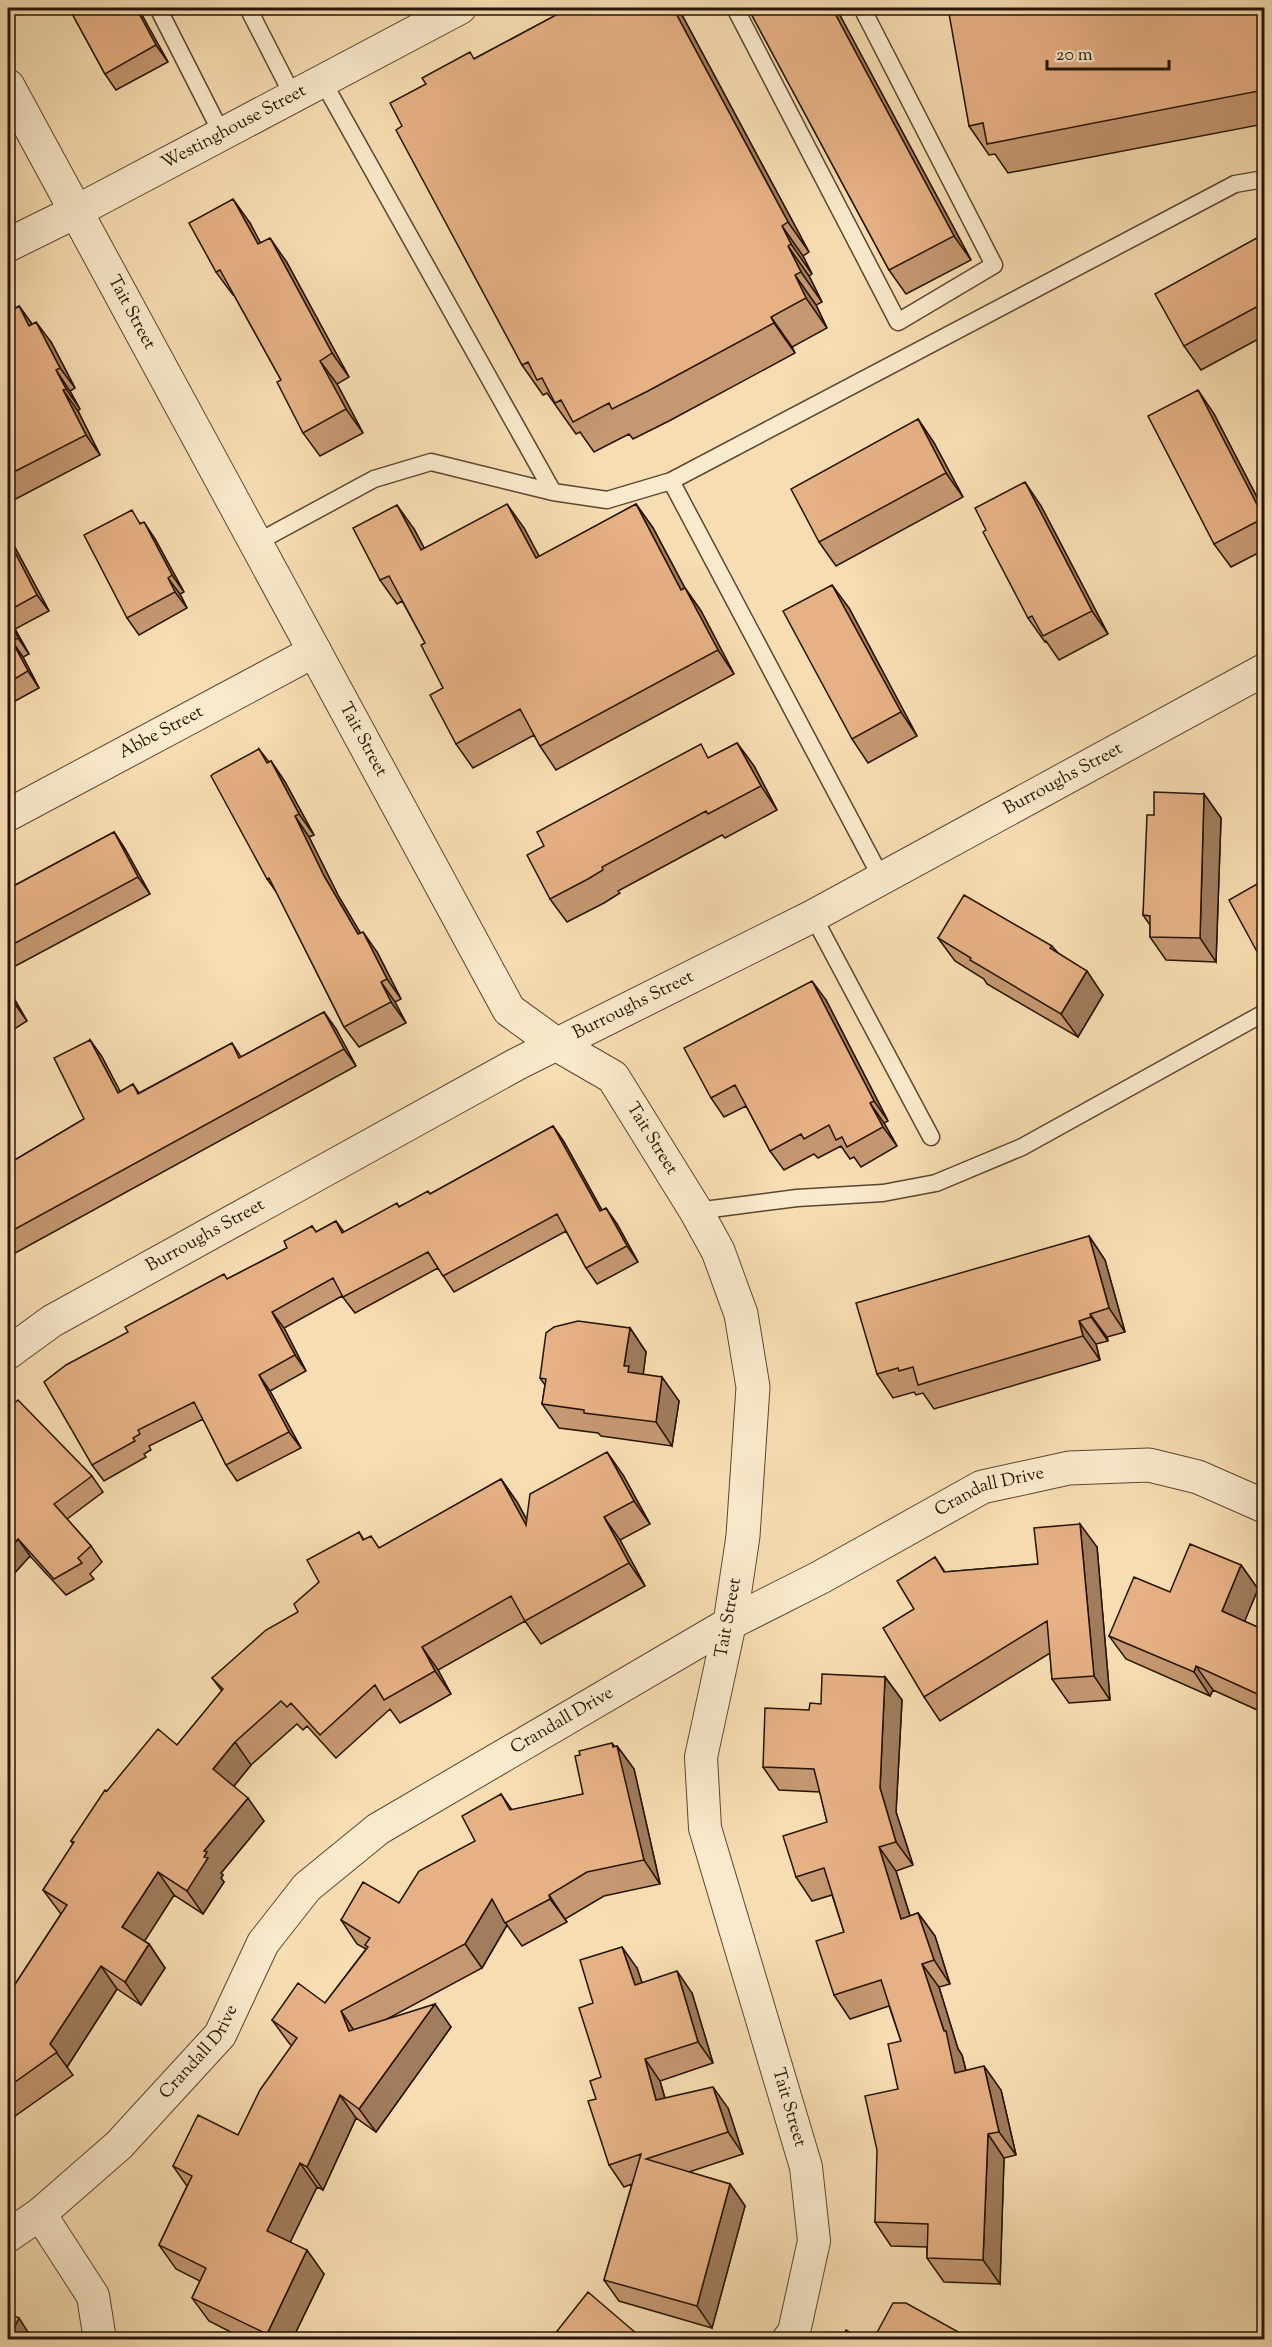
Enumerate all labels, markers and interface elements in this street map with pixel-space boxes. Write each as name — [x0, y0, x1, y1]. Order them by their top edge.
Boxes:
scale bar — [1047, 33, 1168, 71]
text: 20 m — [1056, 43, 1093, 69]
street label: Westinghouse Street — [157, 79, 311, 177]
street label: Tait Street — [100, 271, 162, 355]
street label: Tait Street — [332, 698, 393, 782]
street label: Abbe Street — [114, 700, 208, 766]
street label: Burroughs Street — [999, 736, 1128, 822]
street label: Burroughs Street — [569, 965, 699, 1047]
street label: Tait Street — [619, 1098, 684, 1180]
street label: Burroughs Street — [142, 1193, 270, 1279]
street label: Crandall Drive — [930, 1461, 1047, 1524]
street label: Tait Street — [709, 1576, 749, 1660]
street label: Crandall Drive — [506, 1681, 619, 1762]
street label: Crandall Drive — [154, 2001, 245, 2106]
street label: Tait Street — [764, 2065, 812, 2150]

